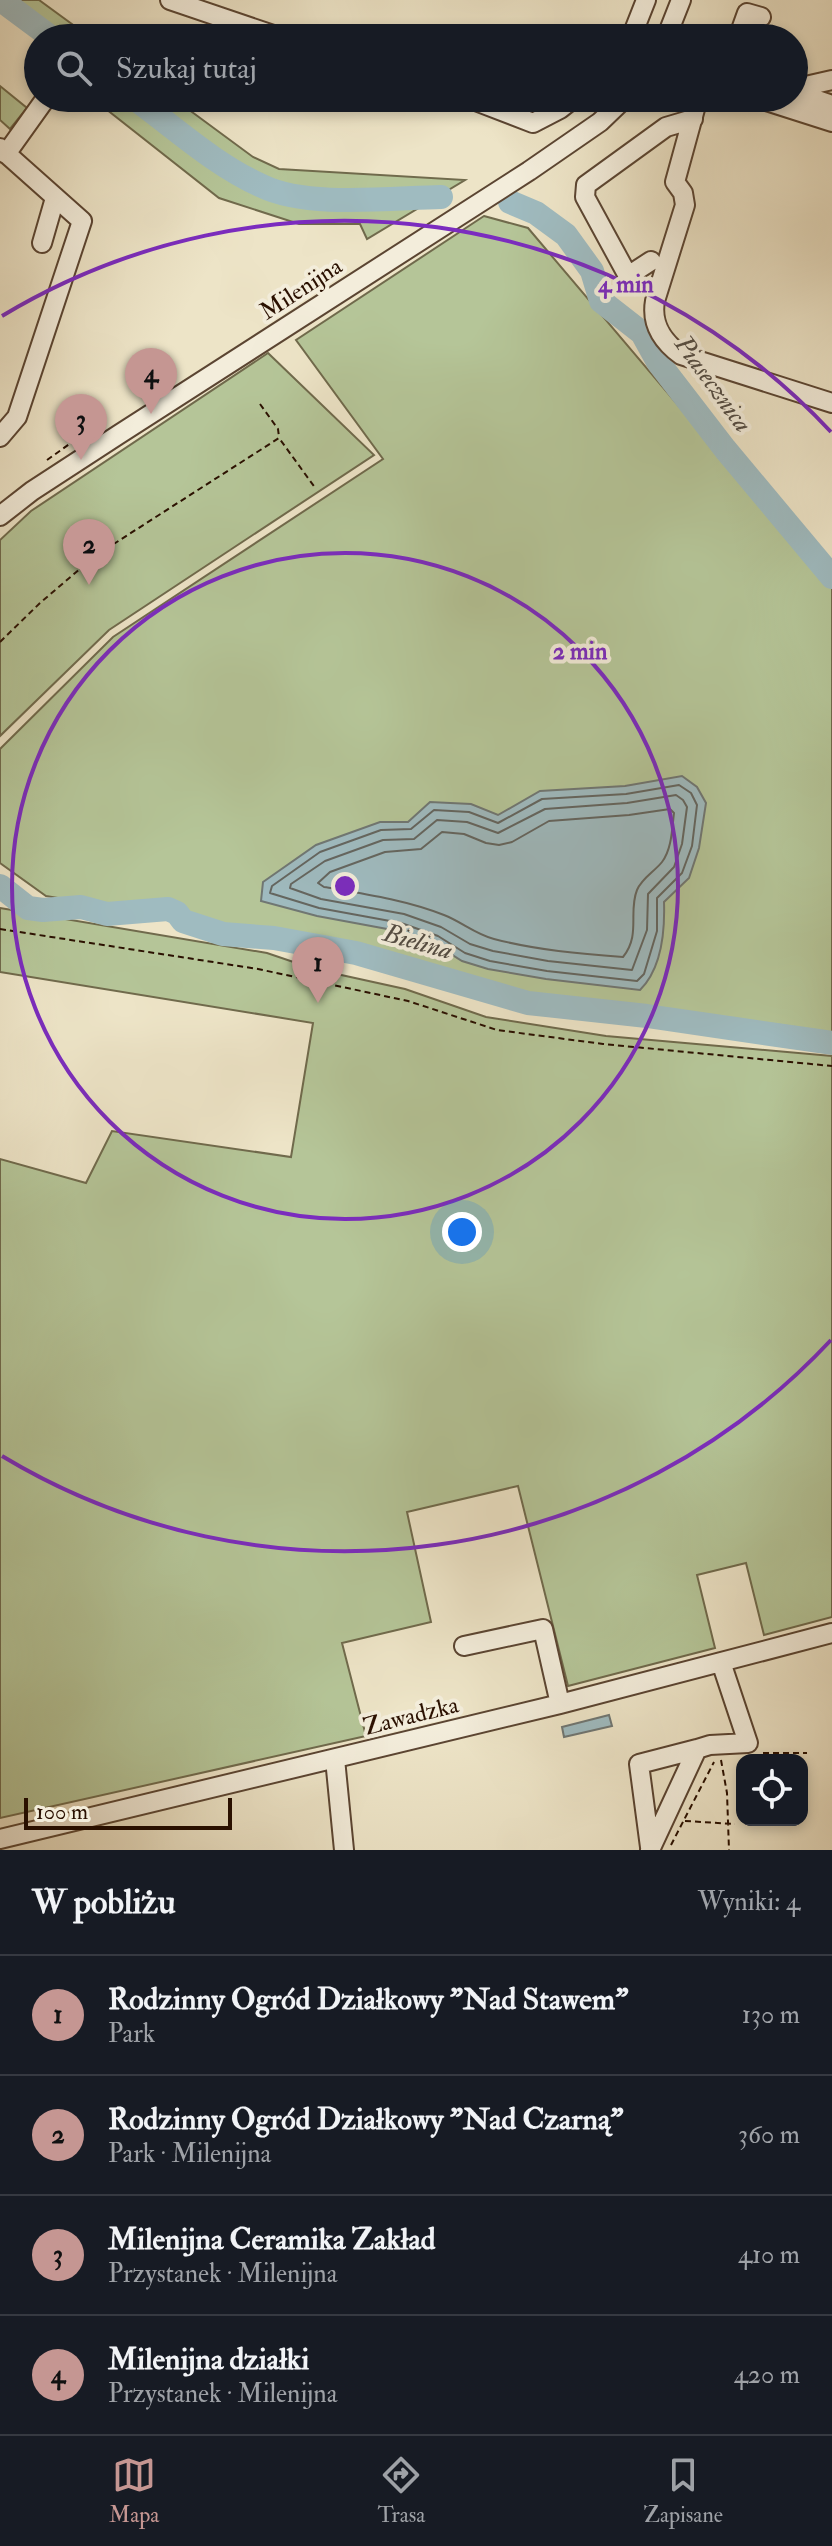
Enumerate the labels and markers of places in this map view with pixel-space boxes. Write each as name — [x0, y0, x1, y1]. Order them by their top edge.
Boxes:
pin: 4 — [125, 348, 177, 414]
pin: 3 — [55, 394, 107, 460]
pin: 2 — [63, 519, 115, 585]
centre of rings — [331, 872, 359, 900]
pin: 1 — [292, 937, 344, 1003]

